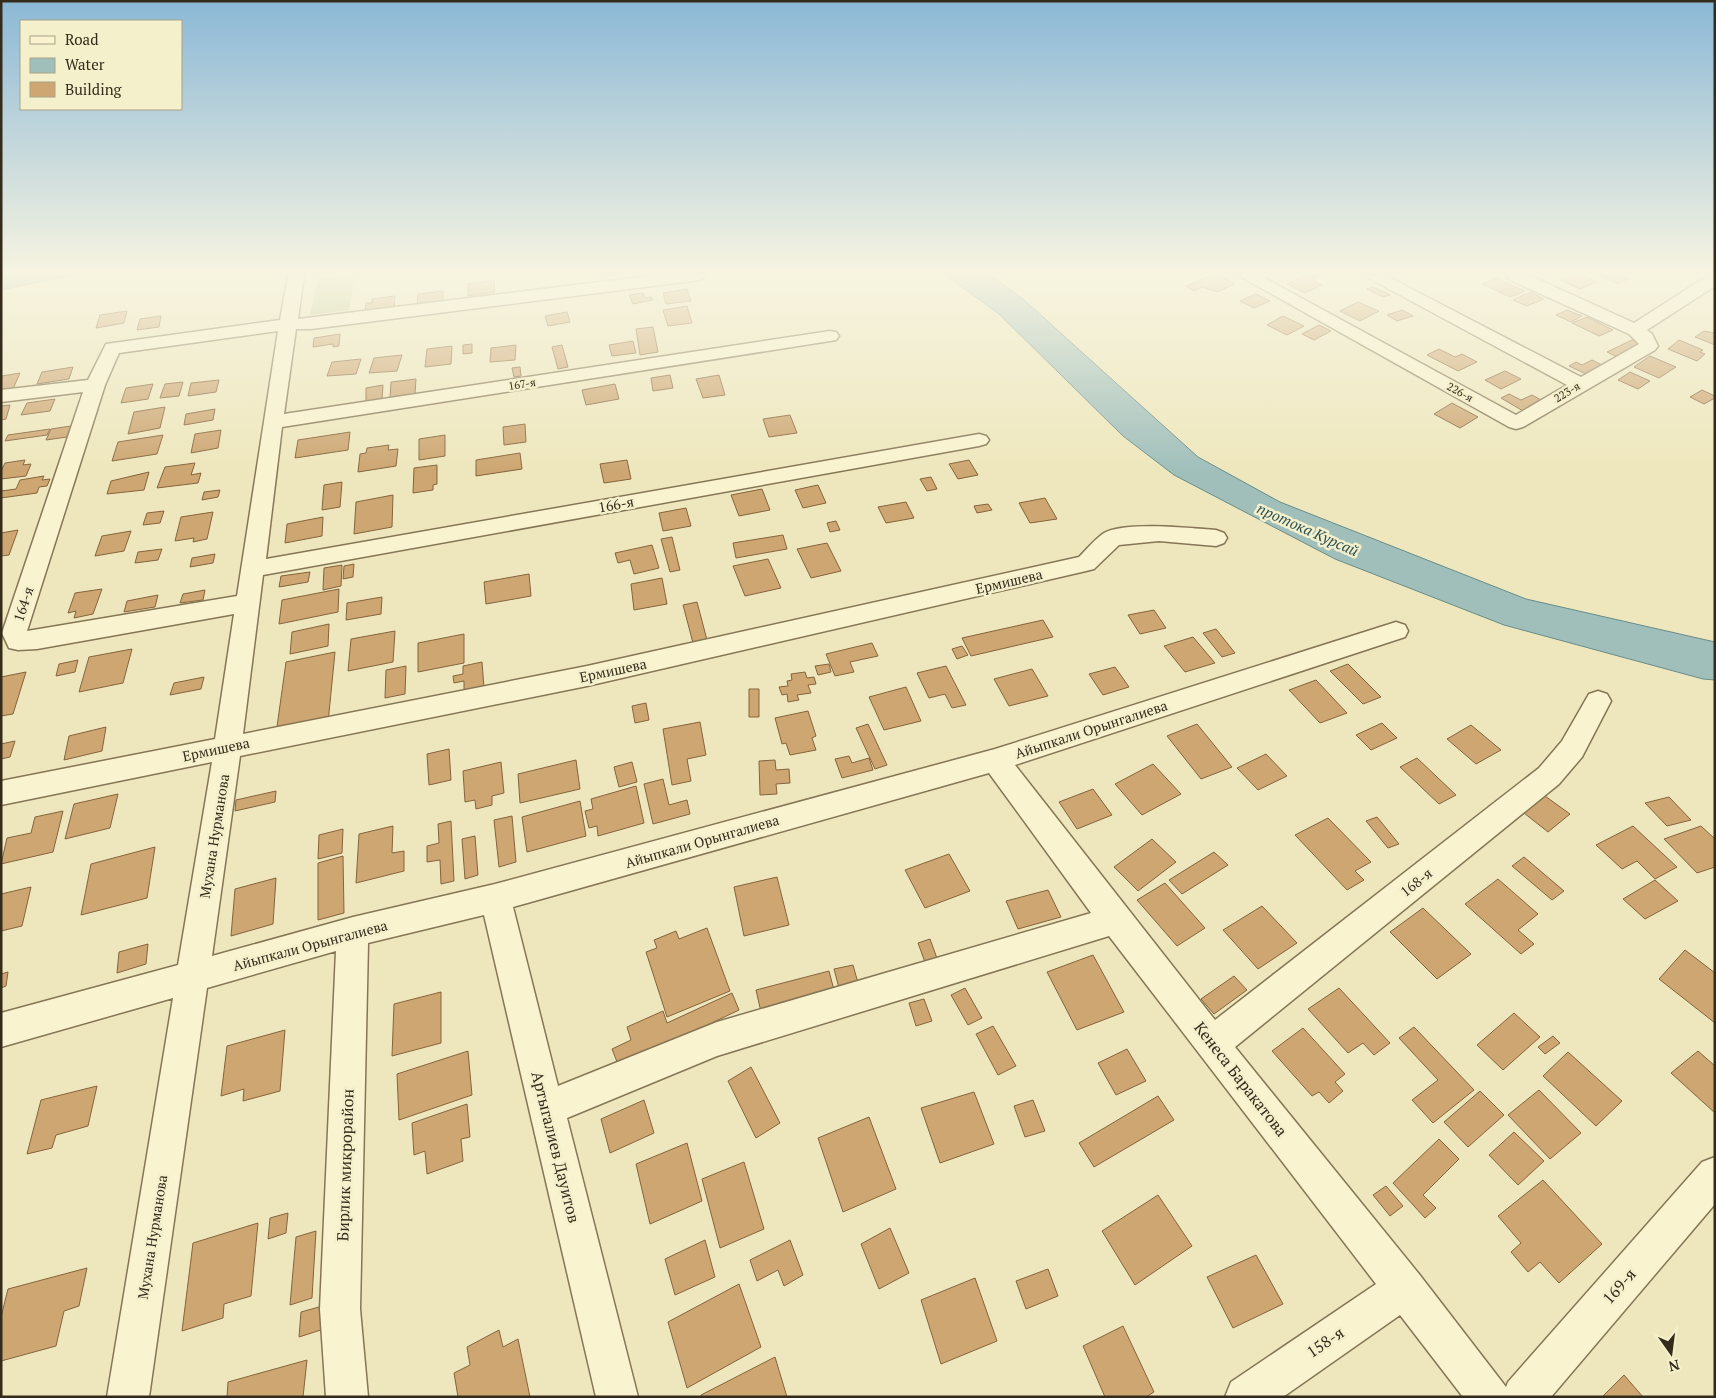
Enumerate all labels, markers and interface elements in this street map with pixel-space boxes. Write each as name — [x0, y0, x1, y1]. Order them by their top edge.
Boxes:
legend — [20, 20, 182, 110]
text: Road — [65, 29, 98, 49]
text: Water — [65, 54, 105, 74]
text: Building — [65, 79, 123, 99]
street label: 167-я — [507, 375, 537, 393]
street label: 226-я — [1444, 379, 1476, 405]
street label: 223-я — [1551, 379, 1583, 405]
street label: 166-я — [597, 492, 635, 516]
water label: протока Курсай — [1254, 498, 1362, 560]
street label: Ермишева — [974, 564, 1044, 598]
street label: 164-я — [8, 584, 38, 624]
street label: Ермишева — [578, 654, 648, 686]
street label: Айыпкали Орынгалиева — [1012, 695, 1170, 763]
street label: Ермишева — [181, 733, 251, 765]
street label: Мухана Нурманова — [195, 772, 233, 900]
street label: Айыпкали Орынгалиева — [623, 810, 781, 872]
street label: 168-я — [1396, 863, 1436, 901]
street label: Айыпкали Орынгалиева — [231, 915, 389, 975]
street label: Кенеса Баракатова — [1189, 1017, 1293, 1141]
street label: Артыгалиев Дауитов — [527, 1069, 585, 1225]
street label: Бирлик микрорайон — [331, 1088, 359, 1242]
street label: Мухана Нурманова — [133, 1173, 171, 1301]
street label: 169-я — [1597, 1263, 1641, 1309]
street label: 158-я — [1302, 1321, 1348, 1363]
north arrow — [1646, 1328, 1696, 1378]
text: N — [1666, 1356, 1682, 1377]

